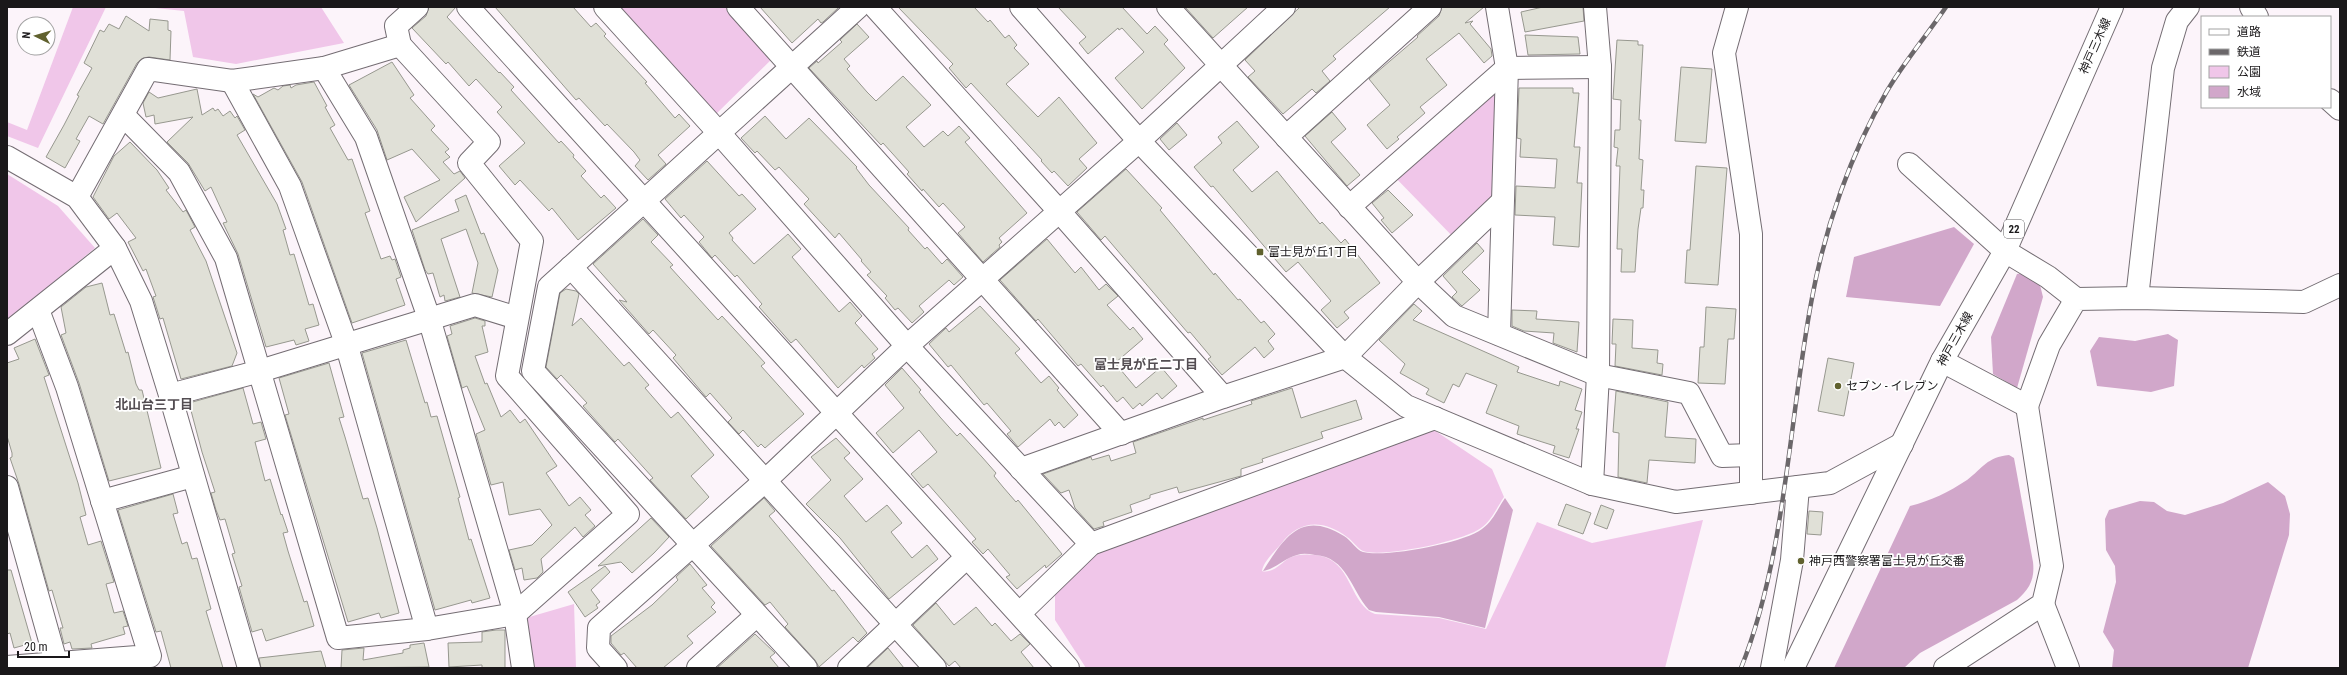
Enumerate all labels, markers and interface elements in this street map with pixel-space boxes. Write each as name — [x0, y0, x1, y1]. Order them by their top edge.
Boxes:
north arrow — [16, 16, 56, 56]
street label: 神戸三木線 — [2076, 16, 2114, 76]
legend — [2201, 16, 2331, 108]
text: 道路 — [2237, 25, 2261, 39]
text: N — [20, 31, 33, 39]
text: 鉄道 — [2237, 45, 2261, 59]
text: 公園 — [2237, 65, 2261, 79]
text: 水域 — [2237, 85, 2261, 99]
road number: 22 — [2004, 220, 2024, 238]
place label: 富士見が丘1丁目 — [1268, 245, 1358, 259]
marker: 富士見が丘1丁目 — [1255, 247, 1265, 257]
street label: 神戸三木線 — [1934, 309, 1976, 369]
district label: 富士見が丘二丁目 — [1094, 357, 1198, 372]
place label: セブン - イレブン — [1846, 379, 1939, 393]
marker: セブン - イレブン — [1833, 381, 1843, 391]
district label: 北山台三丁目 — [115, 397, 193, 412]
place label: 神戸西警察署富士見が丘交番 — [1809, 554, 1965, 568]
marker: 神戸西警察署富士見が丘交番 — [1796, 556, 1806, 566]
scale bar — [18, 633, 69, 659]
text: 20 m — [24, 640, 48, 654]

